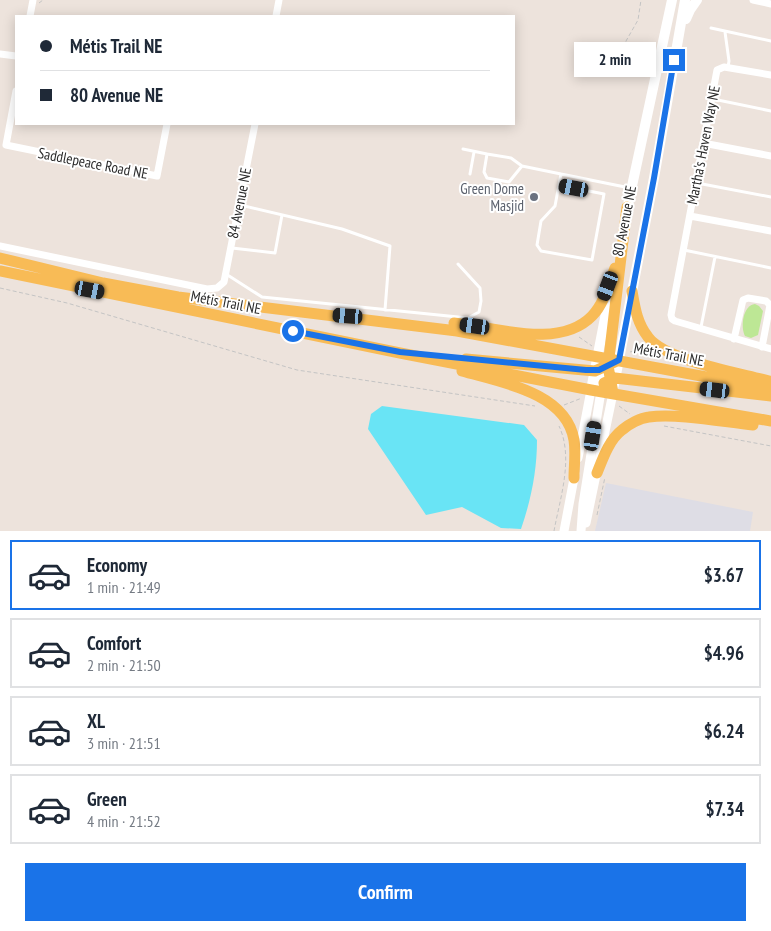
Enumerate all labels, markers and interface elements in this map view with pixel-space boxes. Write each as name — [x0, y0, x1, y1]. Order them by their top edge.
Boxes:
text: Métis Trail NE — [70, 34, 163, 58]
callout: 2 min — [574, 42, 656, 78]
text: 2 min — [599, 49, 631, 69]
route end — [663, 49, 685, 71]
text: 80 Avenue NE — [70, 83, 163, 107]
street label: Martha's Haven Way NE — [682, 84, 724, 206]
street label: Saddlepeace Road NE — [36, 143, 150, 183]
street label: 84 Avenue NE — [223, 166, 255, 240]
car — [557, 178, 590, 198]
place label: Green Dome Masjid — [460, 179, 524, 215]
street label: 80 Avenue NE — [608, 184, 640, 258]
marker: Green Dome Masjid — [528, 191, 540, 203]
car — [595, 269, 620, 303]
car — [73, 280, 106, 300]
street label: Métis Trail NE — [189, 286, 263, 318]
car — [332, 307, 363, 325]
car — [459, 316, 490, 336]
route start — [282, 320, 304, 342]
street label: Métis Trail NE — [632, 338, 706, 370]
car — [699, 381, 730, 399]
car — [583, 420, 602, 452]
icon: car — [27, 553, 72, 598]
text: Economy — [87, 553, 147, 577]
text: $3.67 — [704, 563, 744, 587]
text: 1 min · 21:49 — [87, 577, 161, 597]
icon: car — [27, 631, 72, 676]
text: Comfort — [87, 631, 141, 655]
text: $4.96 — [704, 641, 744, 665]
text: 2 min · 21:50 — [87, 655, 161, 675]
icon: car — [27, 709, 72, 754]
text: XL — [87, 709, 105, 733]
text: $6.24 — [704, 719, 744, 743]
text: 3 min · 21:51 — [87, 733, 161, 753]
icon: car — [27, 787, 72, 832]
text: Green — [87, 787, 127, 811]
text: $7.34 — [706, 797, 744, 821]
text: 4 min · 21:52 — [87, 811, 161, 831]
button: Confirm — [25, 863, 746, 921]

